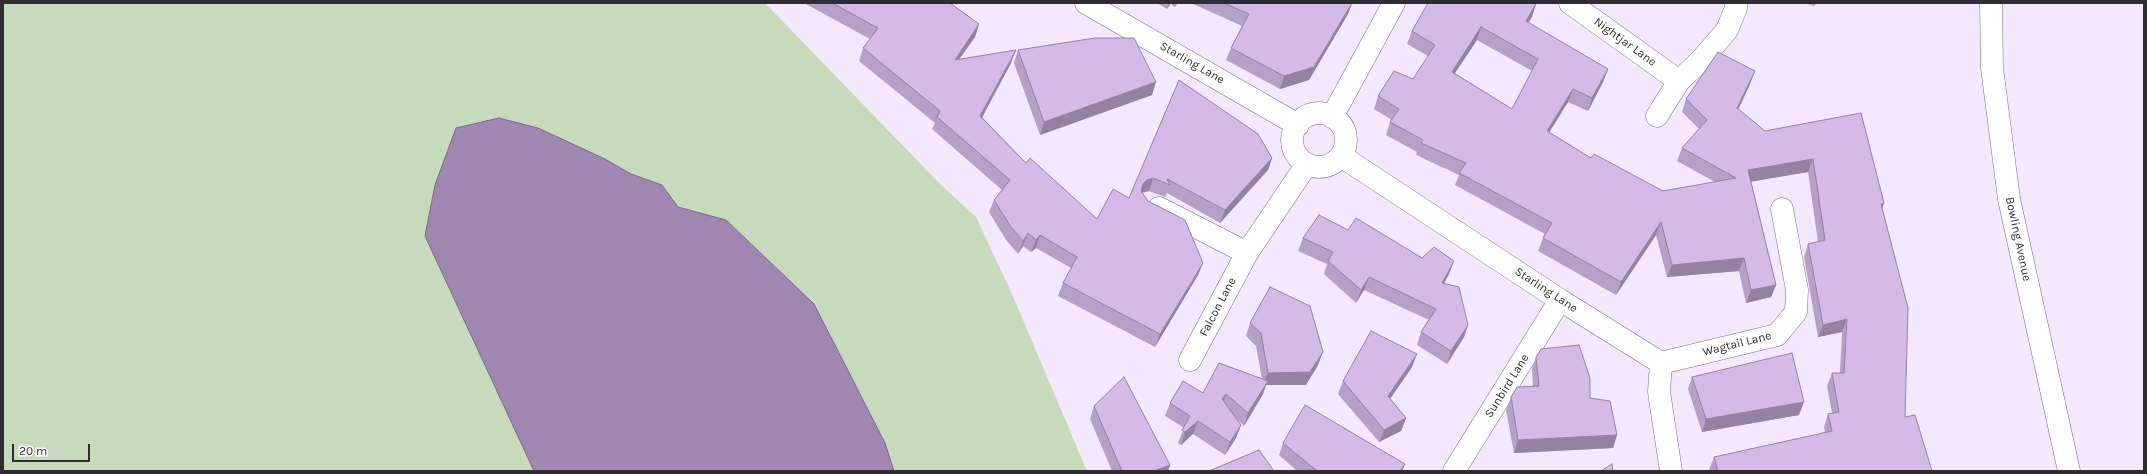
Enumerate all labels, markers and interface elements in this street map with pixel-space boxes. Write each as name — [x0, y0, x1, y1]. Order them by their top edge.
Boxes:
street label: Nightjar Lane — [1591, 15, 1659, 69]
street label: Starling Lane — [1157, 39, 1227, 87]
street label: Bowling Avenue — [2002, 195, 2034, 283]
street label: Starling Lane — [1512, 264, 1580, 316]
street label: Falcon Lane — [1197, 275, 1239, 339]
street label: Wagtail Lane — [1701, 329, 1773, 359]
street label: Sunbird Lane — [1482, 351, 1532, 421]
scale bar — [14, 436, 92, 462]
text: 20 m — [19, 444, 47, 458]

